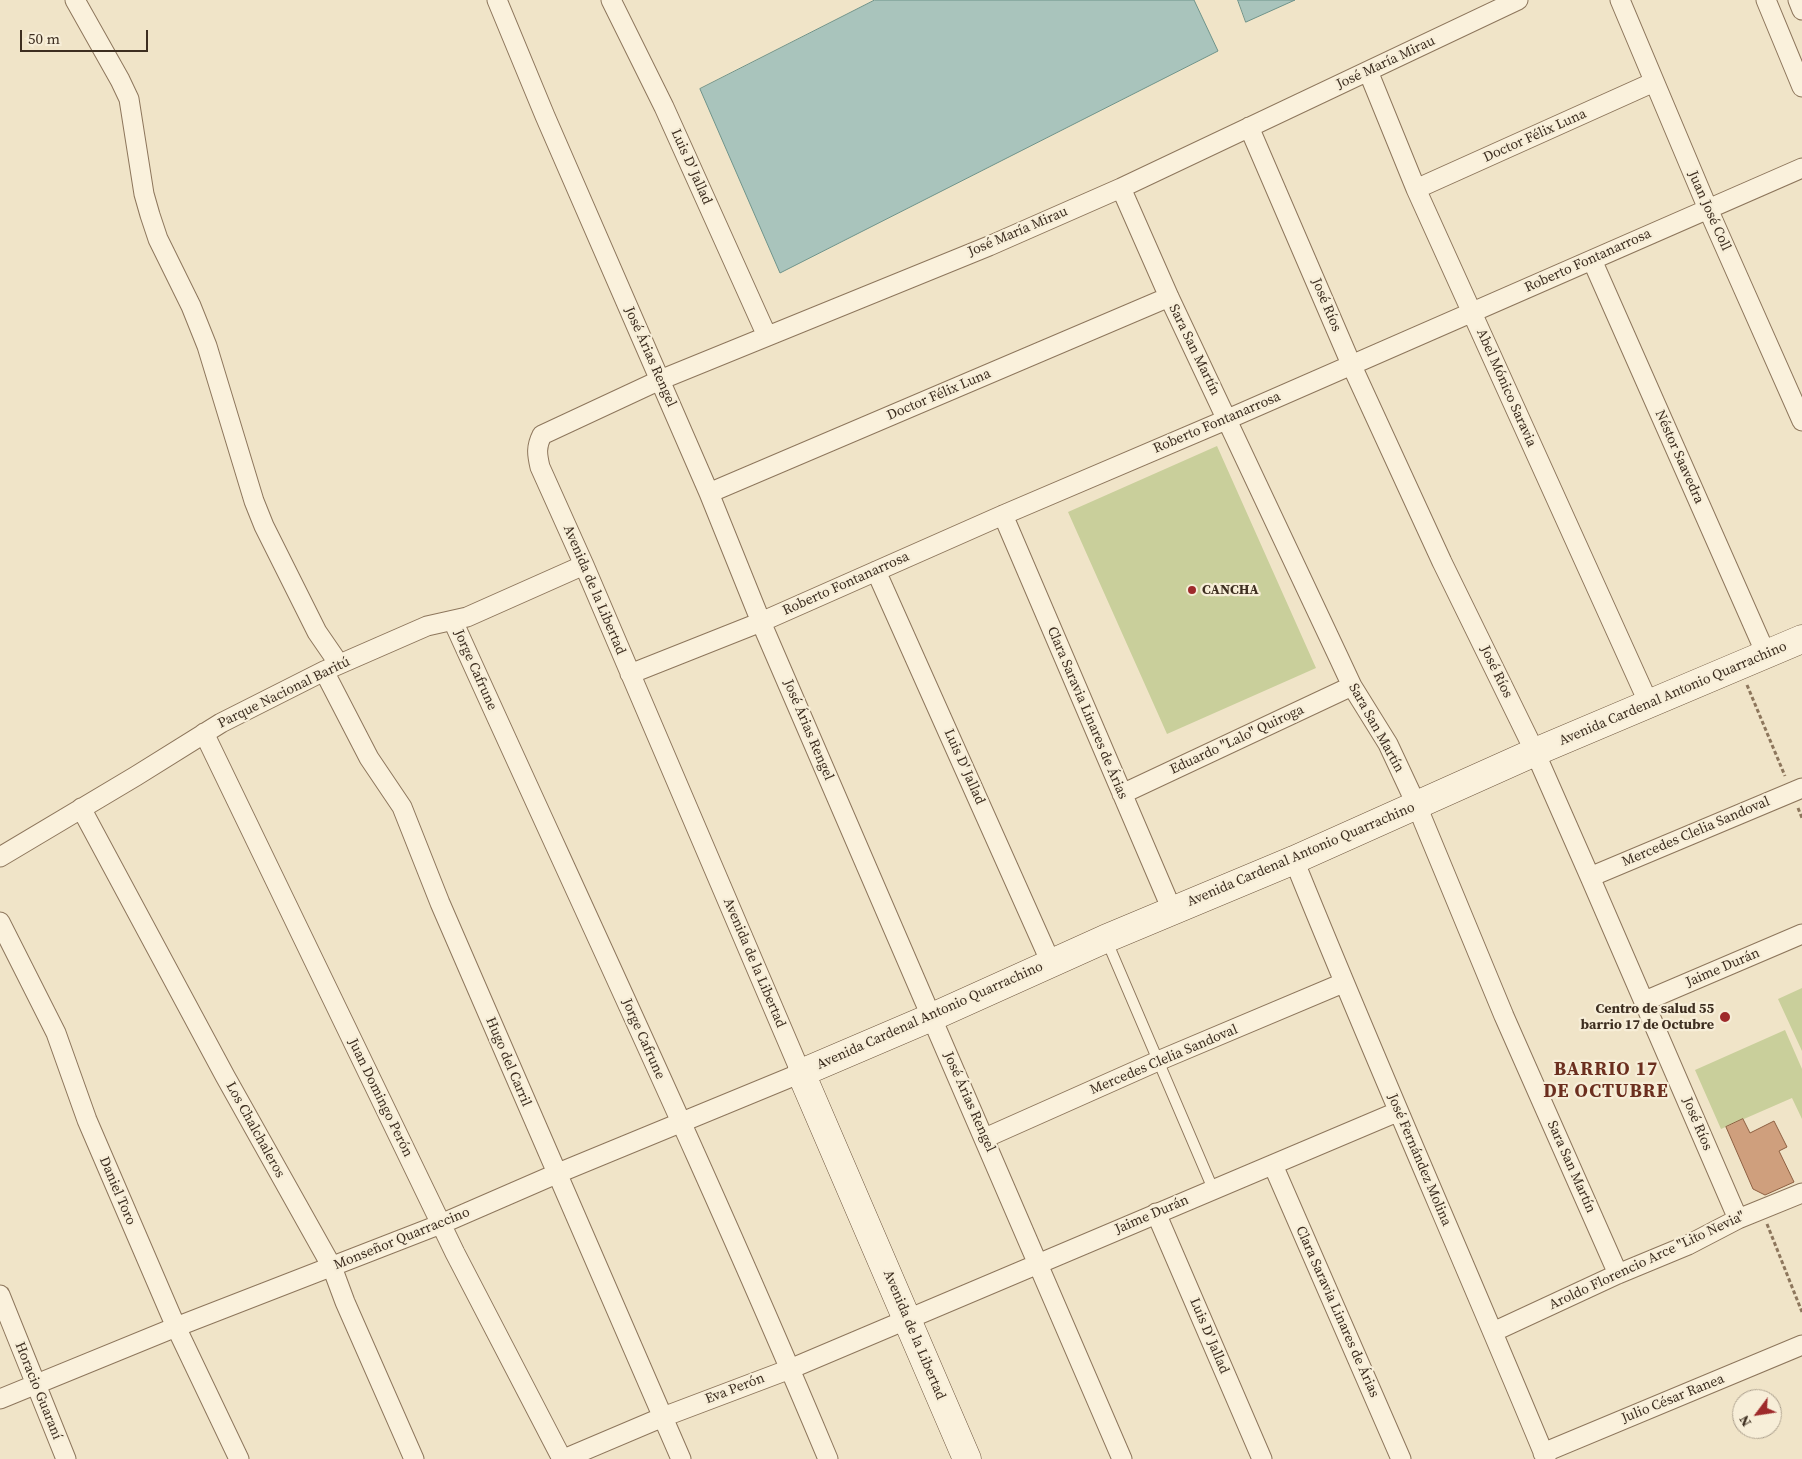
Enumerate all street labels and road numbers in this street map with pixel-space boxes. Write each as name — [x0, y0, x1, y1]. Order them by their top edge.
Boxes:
street label: José María Mirau — [1334, 33, 1438, 93]
street label: Doctor Félix Luna — [1481, 106, 1589, 166]
street label: Luis D' Jallad — [667, 127, 715, 207]
street label: Juan José Coll — [1684, 168, 1734, 254]
street label: José María Mirau — [966, 203, 1070, 261]
street label: Roberto Fontanarrosa — [1522, 226, 1654, 296]
street label: José Ríos — [1307, 276, 1345, 334]
street label: Sara San Martín — [1165, 302, 1223, 398]
street label: José Árias Rengel — [620, 304, 680, 410]
street label: Abel Mónico Saravia — [1472, 326, 1540, 450]
street label: Doctor Félix Luna — [885, 366, 993, 424]
street label: Roberto Fontanarrosa — [1151, 389, 1283, 457]
street label: Néstor Saavedra — [1651, 408, 1707, 506]
street label: Avenida de la Libertad — [559, 523, 629, 657]
street label: Roberto Fontanarrosa — [780, 549, 912, 619]
street label: Clara Saravia Linares de Árias — [1043, 624, 1131, 802]
street label: Jorge Cafrune — [450, 627, 500, 713]
street label: Avenida Cardenal Antonio Quarrachino — [1557, 638, 1789, 750]
street label: José Ríos — [1476, 643, 1516, 701]
street label: Parque Nacional Baritú — [215, 654, 353, 732]
street label: José Árias Rengel — [779, 677, 837, 783]
street label: Sara San Martín — [1345, 681, 1407, 775]
street label: Eduardo "Lalo" Quiroga — [1167, 702, 1307, 778]
street label: Luis D' Jallad — [940, 727, 988, 807]
street label: Mercedes Clelia Sandoval — [1620, 793, 1772, 871]
street label: Avenida Cardenal Antonio Quarrachino — [1185, 799, 1417, 911]
street label: Avenida de la Libertad — [719, 896, 789, 1030]
street label: Jaime Durán — [1684, 945, 1762, 991]
street label: Avenida Cardenal Antonio Quarrachino — [814, 958, 1046, 1074]
street label: Jorge Cafrune — [618, 996, 668, 1082]
street label: Hugo del Carril — [482, 1015, 534, 1109]
street label: Mercedes Clelia Sandoval — [1088, 1021, 1240, 1099]
street label: Juan Domingo Perón — [344, 1036, 416, 1160]
street label: José Árias Rengel — [939, 1049, 999, 1155]
street label: Los Chalchaleros — [222, 1079, 288, 1181]
street label: José Fernández Molina — [1383, 1091, 1455, 1229]
street label: José Ríos — [1678, 1095, 1716, 1153]
street label: Sara San Martín — [1543, 1118, 1599, 1216]
street label: Daniel Toro — [95, 1154, 139, 1228]
street label: Jaime Durán — [1113, 1192, 1191, 1238]
street label: Monseñor Quarraccino — [332, 1204, 472, 1274]
street label: Aroldo Florencio Arce "Lito Nevia" — [1546, 1208, 1748, 1314]
street label: Clara Saravia Linares de Árias — [1292, 1224, 1382, 1400]
street label: Avenida de la Libertad — [879, 1268, 949, 1402]
street label: Luis D' Jallad — [1185, 1296, 1233, 1376]
street label: Horacio Guaraní — [11, 1340, 65, 1442]
street label: Eva Perón — [703, 1370, 767, 1408]
street label: Julio César Ranea — [1619, 1371, 1727, 1427]

